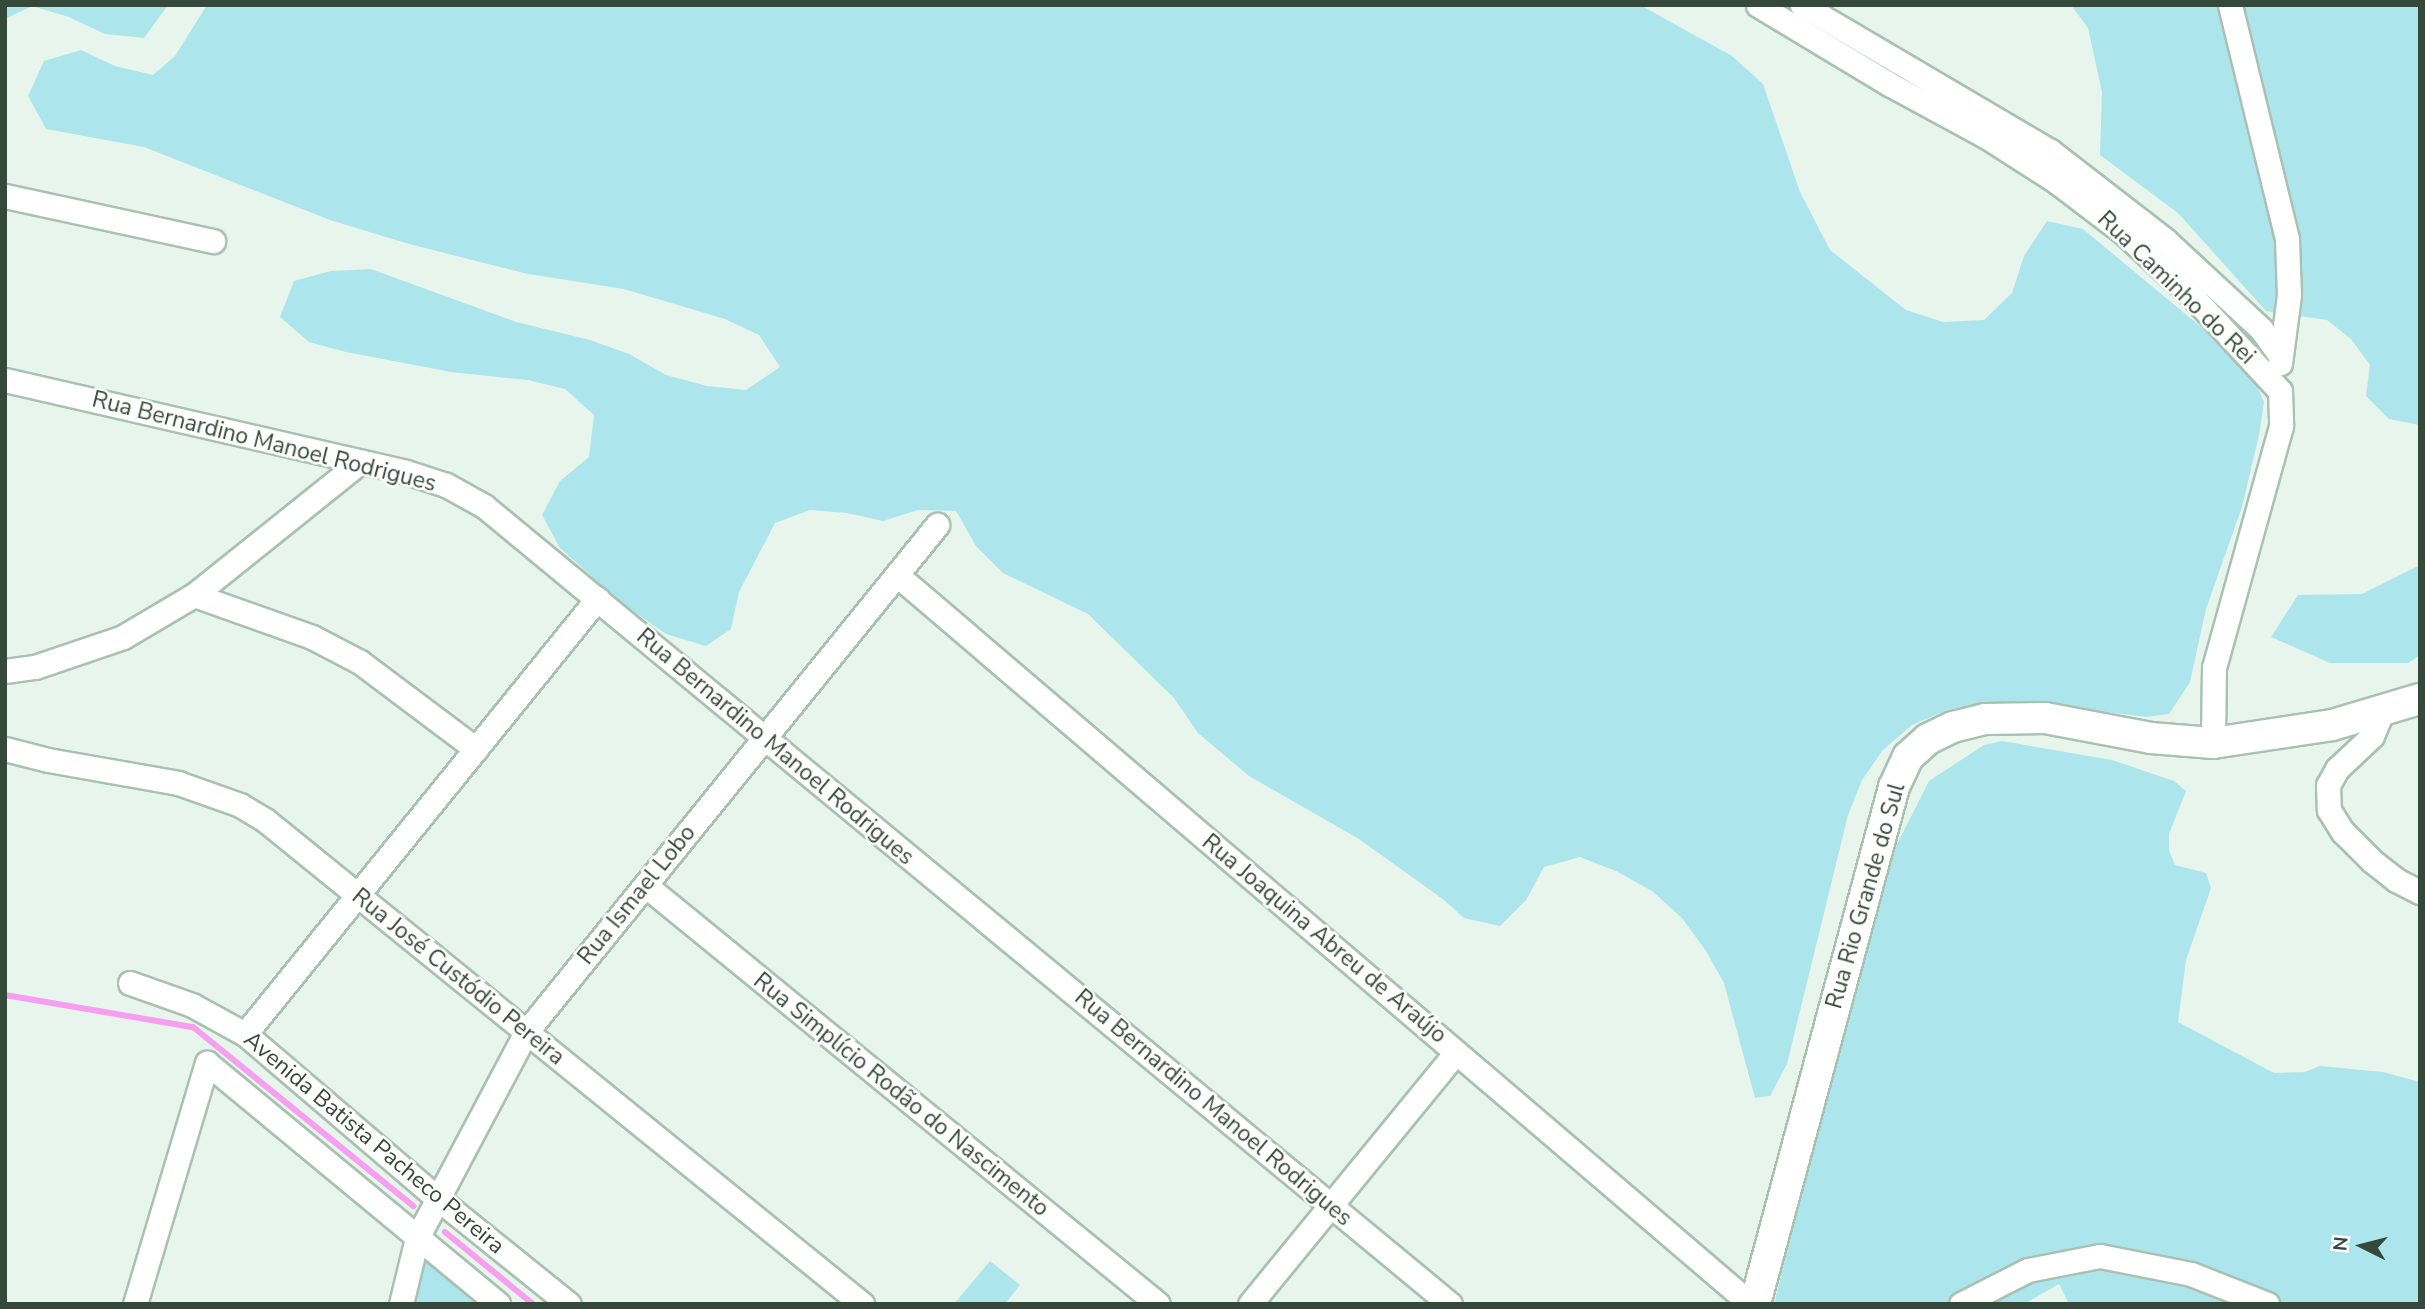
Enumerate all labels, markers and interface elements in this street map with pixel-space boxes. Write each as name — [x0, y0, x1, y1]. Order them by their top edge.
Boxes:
street label: Rua Caminho do Rei — [2091, 206, 2261, 370]
street label: Rua Bernardino Manoel Rodrigues — [89, 386, 439, 498]
street label: Rua Bernardino Manoel Rodrigues — [631, 623, 919, 871]
street label: Rua Rio Grande do Sul — [1821, 780, 1911, 1012]
street label: Rua Ismael Lobo — [572, 820, 702, 970]
street label: Rua Joaquina Abreu de Araújo — [1196, 829, 1452, 1049]
street label: Rua José Custódio Pereira — [346, 883, 570, 1071]
street label: Rua Simplício Rodão do Nascimento — [748, 967, 1054, 1223]
street label: Rua Bernardino Manoel Rodrigues — [1069, 984, 1357, 1232]
street label: Avenida Batista Pacheco Pereira — [238, 1026, 510, 1260]
north arrow — [2327, 1211, 2397, 1281]
text: N — [2327, 1235, 2355, 1252]

